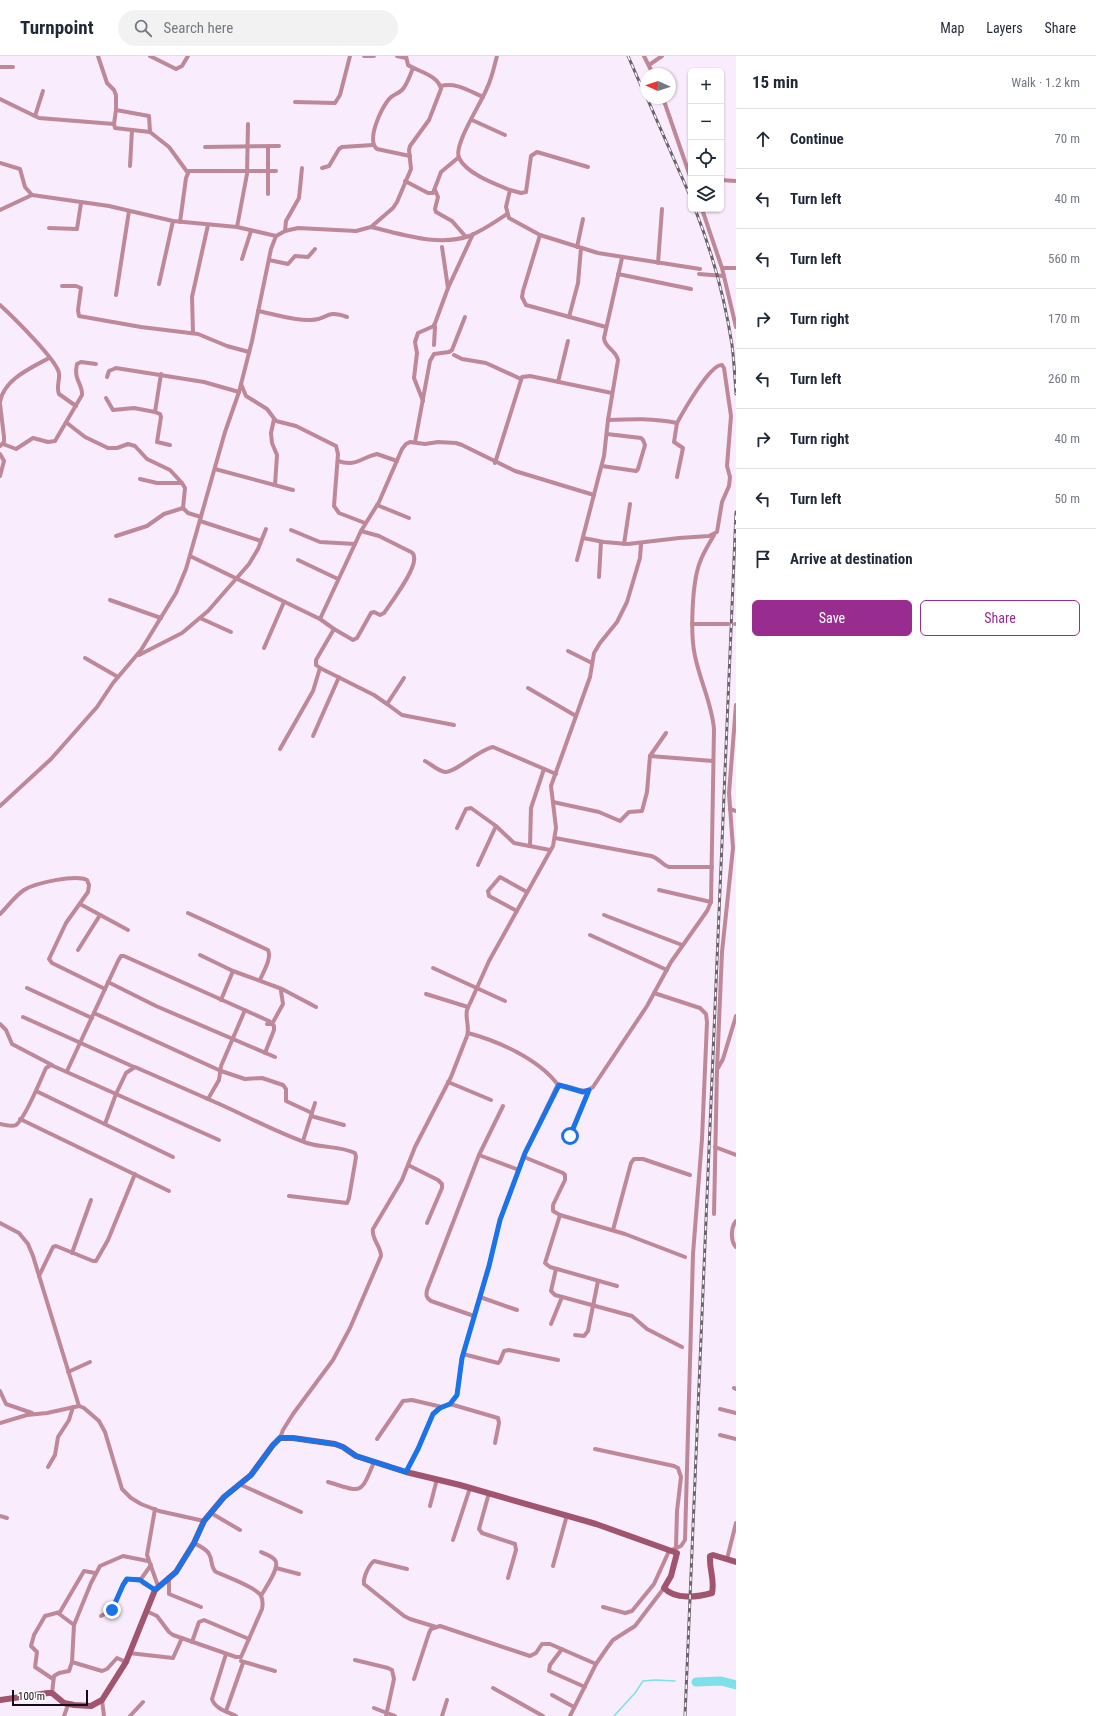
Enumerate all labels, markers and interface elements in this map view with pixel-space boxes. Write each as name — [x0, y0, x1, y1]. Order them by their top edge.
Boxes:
search box — [118, 10, 398, 46]
text: Turnpoint — [20, 16, 94, 39]
icon: search — [132, 17, 154, 39]
text: Search here — [164, 19, 233, 37]
text: Map — [940, 20, 964, 36]
text: Layers — [986, 20, 1023, 36]
text: Share — [1045, 20, 1076, 36]
north arrow — [640, 68, 676, 104]
map controls — [688, 68, 724, 212]
button: + — [688, 68, 724, 104]
text: 15 min — [752, 72, 798, 92]
text: Walk · 1.2 km — [1011, 75, 1080, 90]
button: − — [688, 104, 724, 140]
icon: ahead — [752, 128, 774, 150]
text: Continue — [790, 130, 844, 148]
text: 70 m — [1054, 131, 1080, 146]
button: locate — [688, 140, 724, 176]
button: layers — [688, 176, 724, 212]
icon: left — [752, 188, 774, 210]
text: Turn left — [790, 190, 841, 208]
text: 40 m — [1054, 191, 1080, 206]
icon: left — [752, 248, 774, 270]
text: Turn left — [790, 250, 841, 268]
text: 560 m — [1048, 251, 1080, 266]
icon: right — [752, 308, 774, 330]
text: Turn right — [790, 310, 849, 328]
text: 170 m — [1048, 311, 1080, 326]
icon: left — [752, 368, 774, 390]
text: Turn left — [790, 370, 841, 388]
text: 260 m — [1048, 371, 1080, 386]
icon: right — [752, 428, 774, 450]
text: Turn right — [790, 430, 849, 448]
text: 40 m — [1054, 431, 1080, 446]
icon: left — [752, 488, 774, 510]
text: Turn left — [790, 490, 841, 508]
text: 50 m — [1054, 491, 1080, 506]
icon: arrive — [752, 548, 774, 570]
text: Arrive at destination — [790, 550, 913, 568]
button: Save — [752, 600, 912, 636]
button: Share — [920, 600, 1080, 636]
route start — [561, 1127, 579, 1145]
route end — [103, 1601, 121, 1619]
scale bar — [12, 1688, 88, 1707]
text: 100 m — [18, 1690, 45, 1703]

